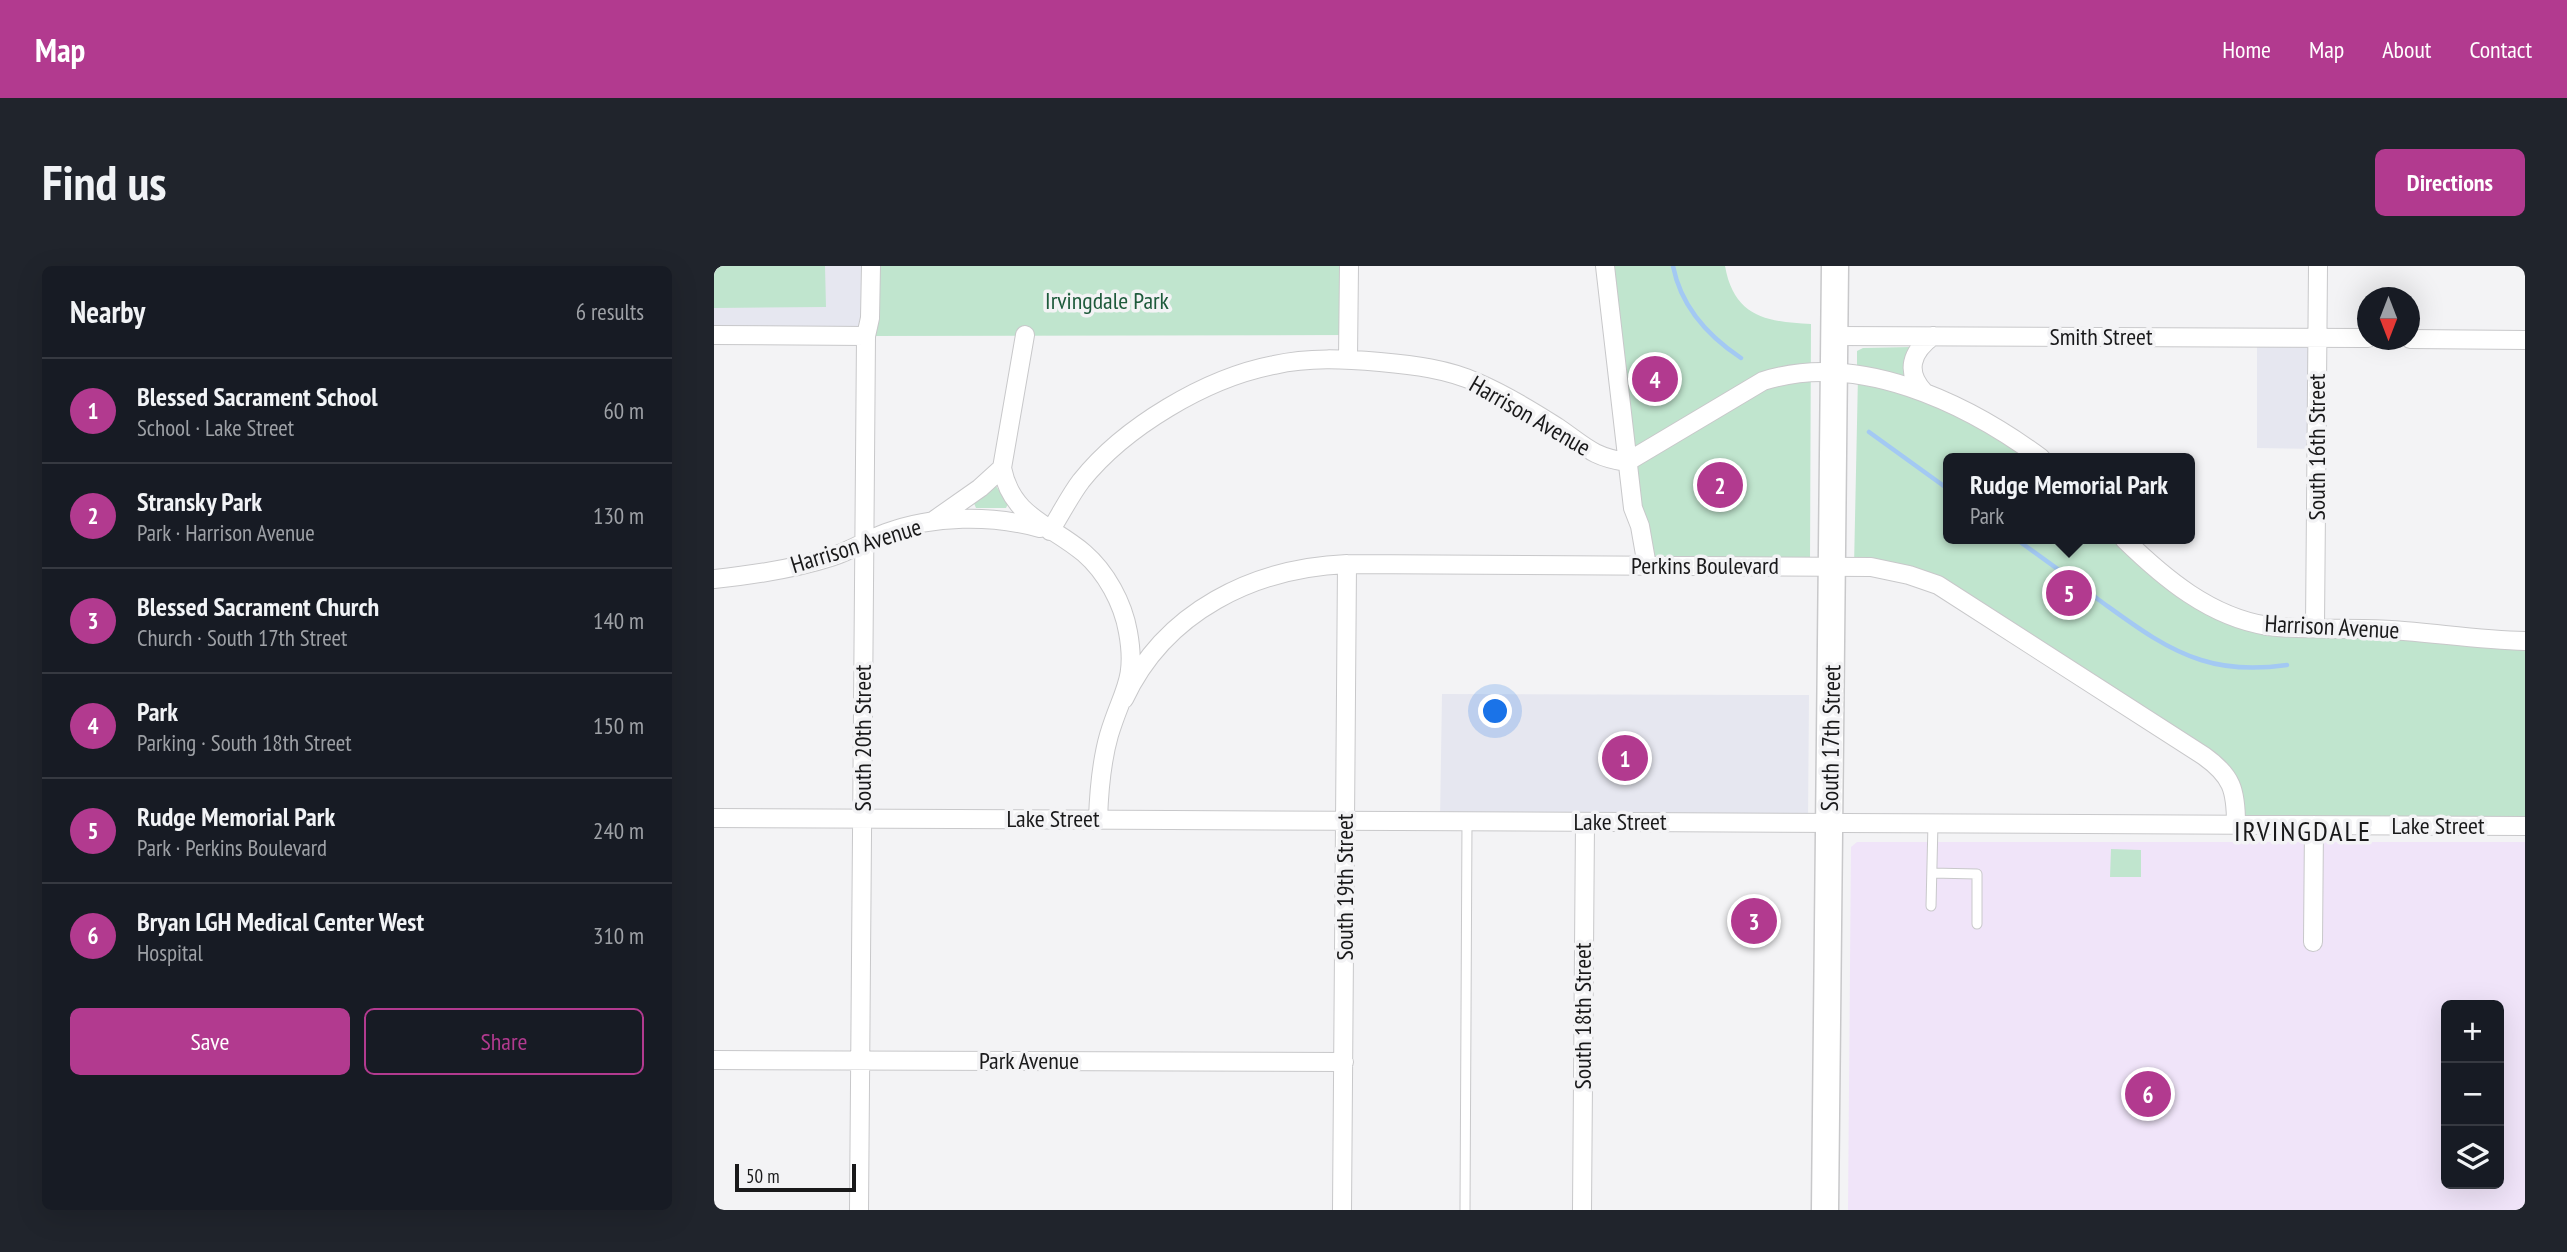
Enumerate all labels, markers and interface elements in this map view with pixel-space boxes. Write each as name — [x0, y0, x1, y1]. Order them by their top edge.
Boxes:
text: Map — [35, 28, 85, 71]
text: Home — [2222, 34, 2271, 65]
text: Map — [2309, 34, 2344, 65]
text: About — [2382, 34, 2431, 65]
text: Contact — [2469, 34, 2532, 65]
button: Directions — [2375, 149, 2525, 216]
text: Find us — [42, 150, 166, 214]
park label: Irvingdale Park — [1045, 285, 1170, 316]
north arrow — [2357, 287, 2420, 350]
text: Nearby — [70, 292, 145, 331]
text: 6 results — [576, 297, 644, 326]
street label: Smith Street — [2049, 321, 2153, 352]
pin: 4 — [1632, 353, 1678, 405]
street label: Harrison Avenue — [1464, 368, 1596, 463]
street label: South 16th Street — [2301, 373, 2332, 520]
text: Blessed Sacrament School — [137, 380, 378, 413]
text: 1 — [88, 396, 99, 425]
text: 60 m — [603, 396, 644, 425]
text: School · Lake Street — [137, 413, 294, 442]
popup — [1943, 453, 2195, 544]
pin: 2 — [1697, 459, 1743, 511]
text: Rudge Memorial Park — [1970, 468, 2168, 501]
text: Stransky Park — [137, 485, 262, 518]
text: 2 — [88, 501, 99, 530]
text: 130 m — [593, 501, 644, 530]
text: Park — [1970, 501, 2004, 530]
street label: Harrison Avenue — [787, 511, 925, 580]
text: Park · Harrison Avenue — [137, 518, 315, 547]
street label: Perkins Boulevard — [1631, 550, 1779, 581]
pin: 5 — [2046, 567, 2092, 619]
text: Blessed Sacrament Church — [137, 590, 379, 623]
text: 3 — [88, 606, 99, 635]
text: 140 m — [593, 606, 644, 635]
street label: Harrison Avenue — [2264, 607, 2400, 646]
text: Church · South 17th Street — [137, 623, 347, 652]
street label: South 20th Street — [847, 664, 878, 811]
street label: South 17th Street — [1814, 664, 1847, 812]
your location — [1478, 694, 1512, 728]
text: Park — [137, 695, 178, 728]
text: 4 — [88, 711, 99, 740]
text: 150 m — [593, 711, 644, 740]
text: Parking · South 18th Street — [137, 728, 352, 757]
pin: 1 — [1602, 732, 1648, 784]
text: Rudge Memorial Park — [137, 800, 335, 833]
street label: Lake Street — [1007, 803, 1100, 834]
street label: Lake Street — [1574, 806, 1667, 837]
street label: Lake Street — [2392, 810, 2485, 841]
district label: IRVINGDALE — [2234, 812, 2372, 849]
street label: South 19th Street — [1329, 813, 1360, 960]
text: 5 — [88, 816, 99, 845]
text: 240 m — [593, 816, 644, 845]
text: Park · Perkins Boulevard — [137, 833, 327, 862]
pin: 3 — [1731, 895, 1777, 947]
text: Bryan LGH Medical Center West — [137, 905, 424, 938]
text: 6 — [88, 921, 99, 950]
text: 310 m — [593, 921, 644, 950]
text: Hospital — [137, 938, 203, 967]
street label: South 18th Street — [1567, 942, 1598, 1089]
map controls — [2441, 1000, 2504, 1189]
button: + — [2441, 1000, 2504, 1063]
button: Save — [70, 1008, 350, 1075]
button: Share — [364, 1008, 644, 1075]
street label: Park Avenue — [979, 1045, 1079, 1076]
button: − — [2441, 1063, 2504, 1126]
pin: 6 — [2125, 1068, 2171, 1120]
button: layers — [2441, 1126, 2504, 1189]
scale bar — [735, 1161, 856, 1193]
text: 50 m — [746, 1164, 780, 1188]

